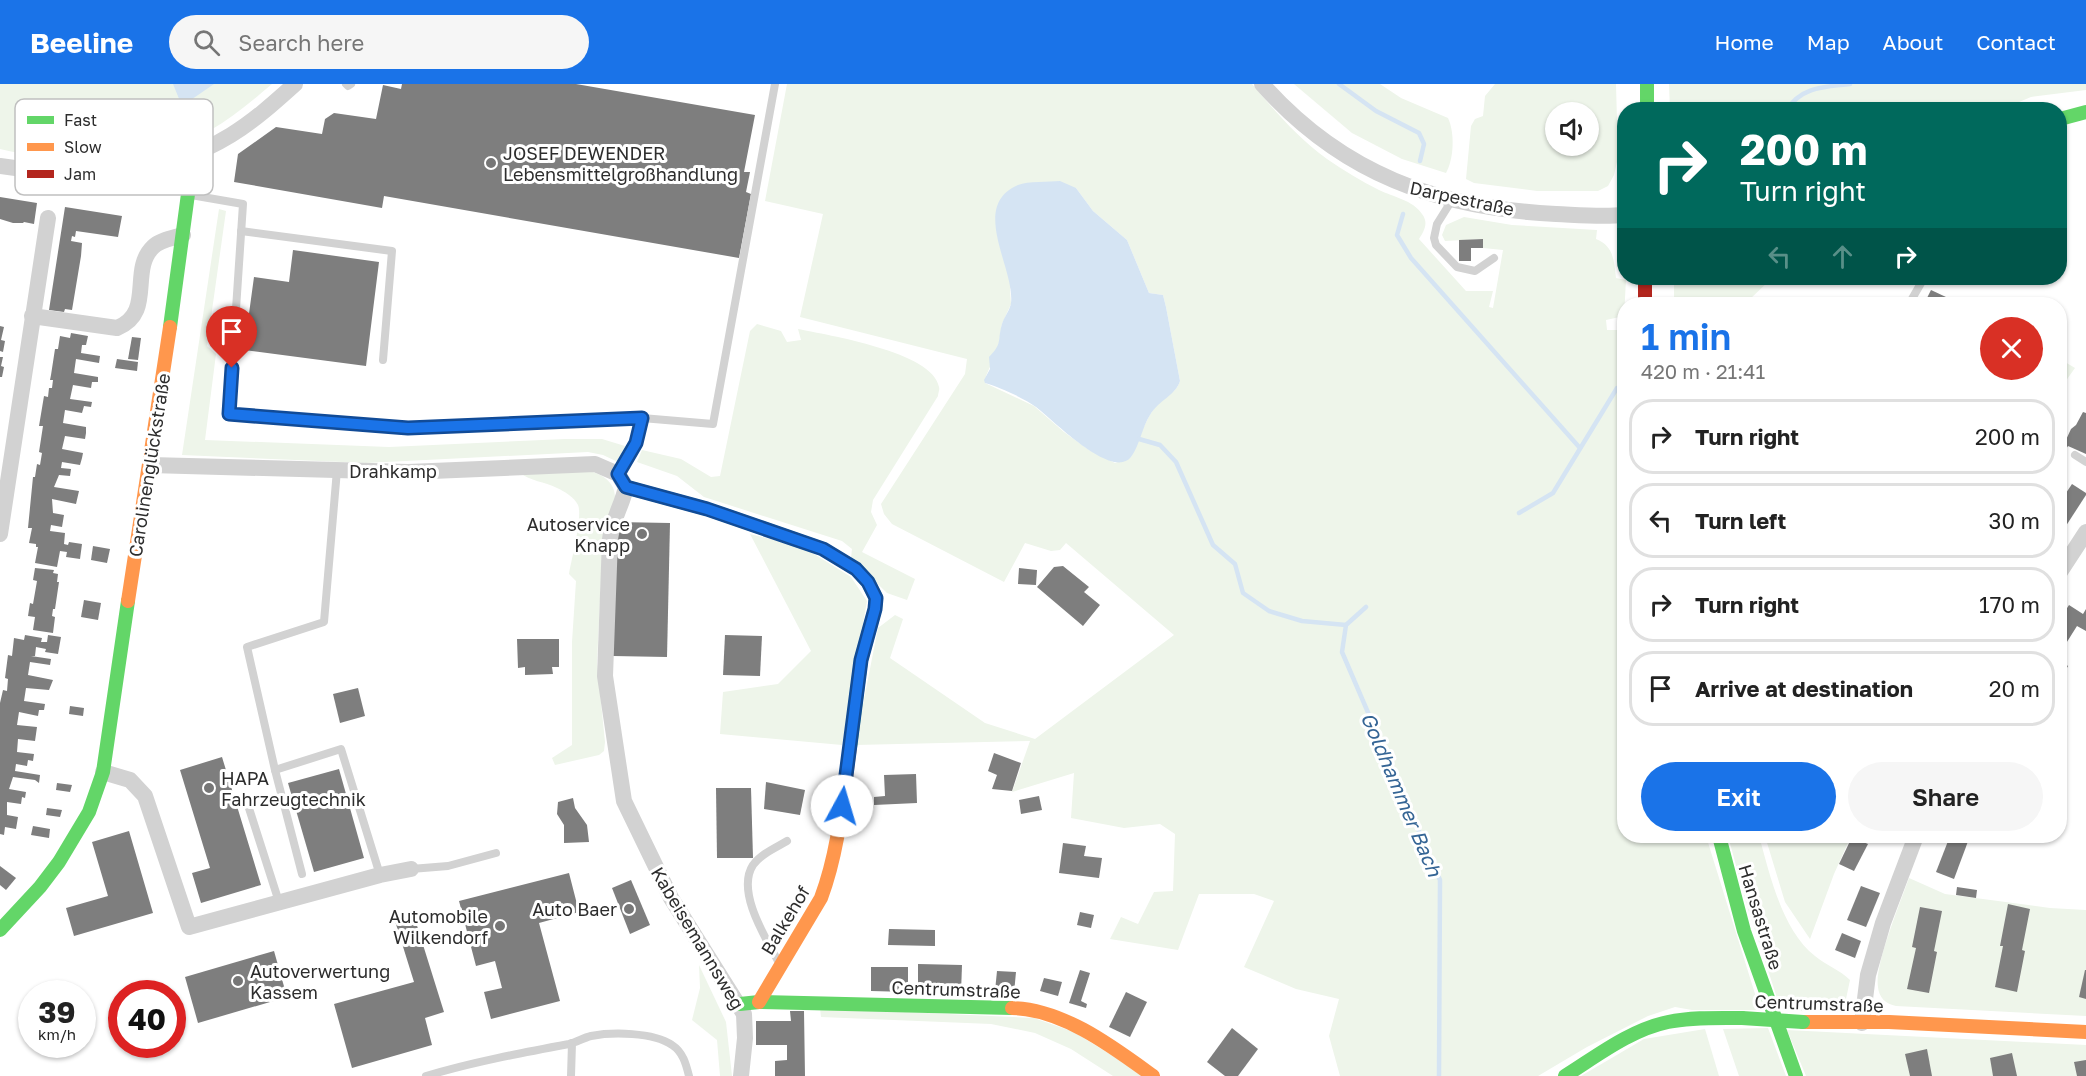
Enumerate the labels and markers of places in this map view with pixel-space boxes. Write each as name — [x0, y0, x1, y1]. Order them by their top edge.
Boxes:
place label: JOSEF DEWENDER Lebensmittelgroßhandlung — [503, 142, 738, 185]
marker: JOSEF DEWENDER Lebensmittelgroßhandlung — [484, 156, 498, 170]
pin — [206, 306, 257, 368]
place label: Autoservice Knapp — [527, 513, 630, 556]
marker: Autoservice Knapp — [635, 527, 649, 541]
place label: HAPA Fahrzeugtechnik — [221, 767, 366, 810]
marker: HAPA Fahrzeugtechnik — [202, 781, 216, 795]
place label: Auto Baer — [532, 898, 617, 920]
marker: Auto Baer — [622, 902, 636, 916]
place label: Automobile Wilkendorf — [389, 905, 488, 948]
marker: Automobile Wilkendorf — [493, 919, 507, 933]
place label: Autoverwertung Kassem — [250, 960, 390, 1003]
marker: Autoverwertung Kassem — [231, 974, 245, 988]

